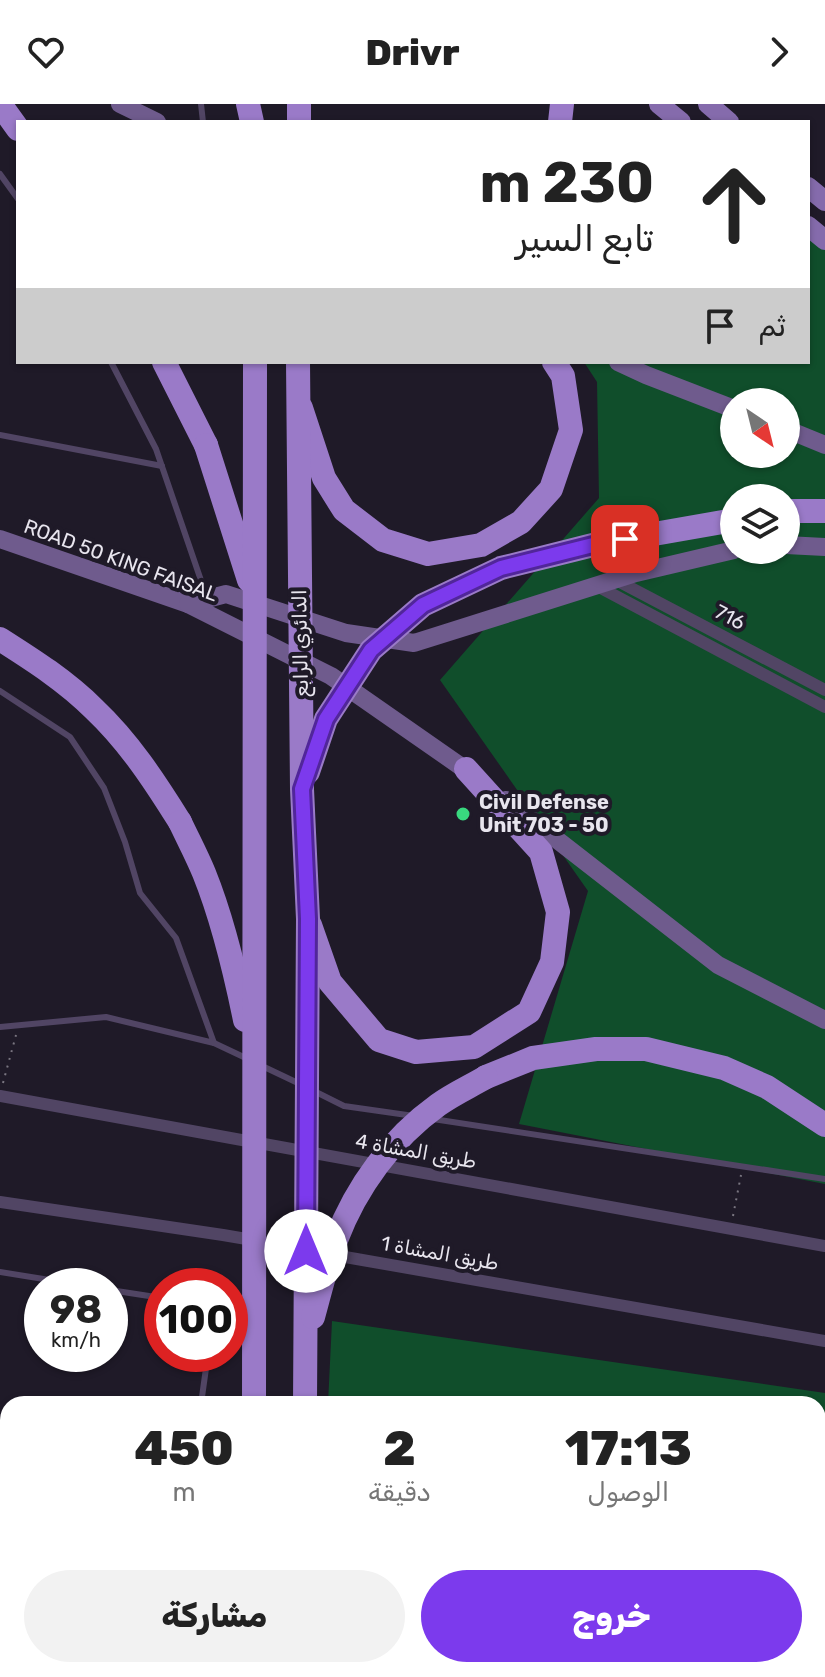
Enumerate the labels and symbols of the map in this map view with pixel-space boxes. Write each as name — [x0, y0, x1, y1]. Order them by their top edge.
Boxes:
north arrow — [720, 388, 800, 468]
pin — [591, 505, 659, 573]
street label: ROAD 50 KING FAISAL — [21, 514, 221, 606]
street label: الدائري الرابع — [287, 589, 315, 697]
street label: 716 — [711, 599, 749, 635]
place label: Civil Defense Unit 703 - 50 — [479, 790, 609, 837]
marker: Civil Defense Unit 703 - 50 — [454, 805, 472, 823]
street label: طريق المشاة 4 — [354, 1129, 478, 1173]
position arrow — [264, 1209, 348, 1293]
street label: طريق المشاة 1 — [379, 1231, 501, 1275]
speed limit sign: 100 — [144, 1268, 248, 1372]

